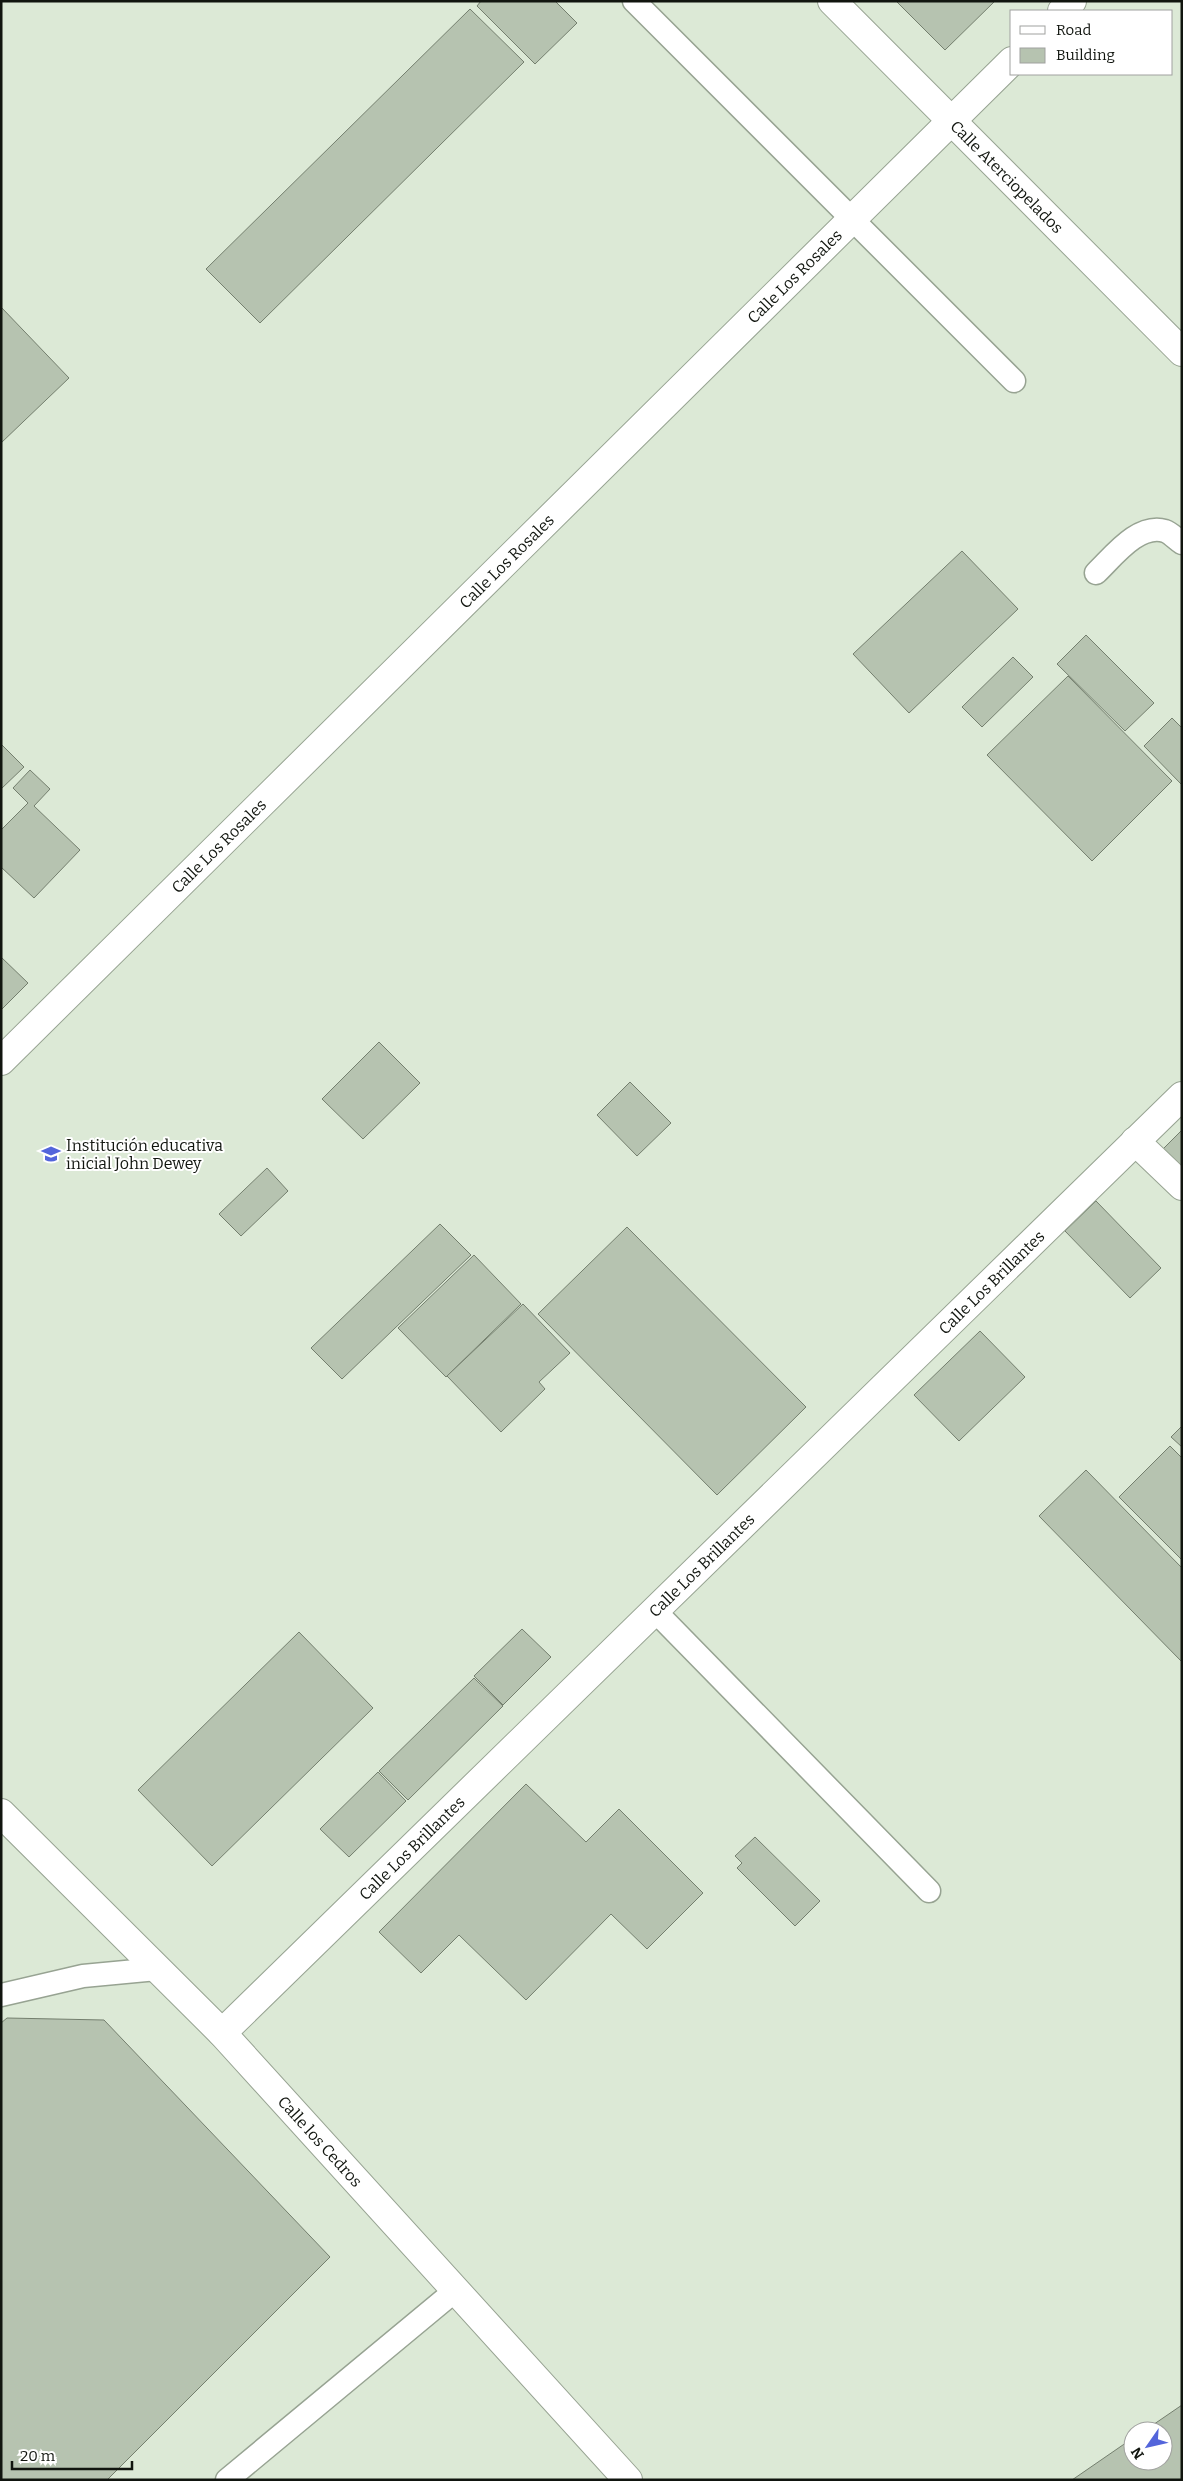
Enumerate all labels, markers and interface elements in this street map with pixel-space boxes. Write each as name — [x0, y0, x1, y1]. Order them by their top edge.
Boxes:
legend — [1010, 10, 1173, 75]
text: Road — [1056, 21, 1091, 39]
text: Building — [1056, 46, 1115, 64]
street label: Calle Aterciopelados — [947, 116, 1067, 237]
street label: Calle Los Rosales — [743, 225, 846, 327]
street label: Calle Los Rosales — [455, 510, 558, 612]
street label: Calle Los Rosales — [167, 795, 270, 897]
place label: Institución educativa inicial John Dewey — [66, 1136, 223, 1173]
school or university icon: Institución educativa inicial John Dewey — [40, 1143, 62, 1165]
street label: Calle Los Brillantes — [934, 1226, 1048, 1338]
street label: Calle Los Brillantes — [645, 1509, 758, 1621]
street label: Calle Los Brillantes — [355, 1792, 468, 1904]
street label: Calle los Cedros — [274, 2092, 366, 2191]
north arrow — [1123, 2421, 1173, 2471]
scale bar — [12, 2438, 132, 2470]
text: N — [1127, 2444, 1148, 2462]
text: 20 m — [20, 2447, 56, 2465]

